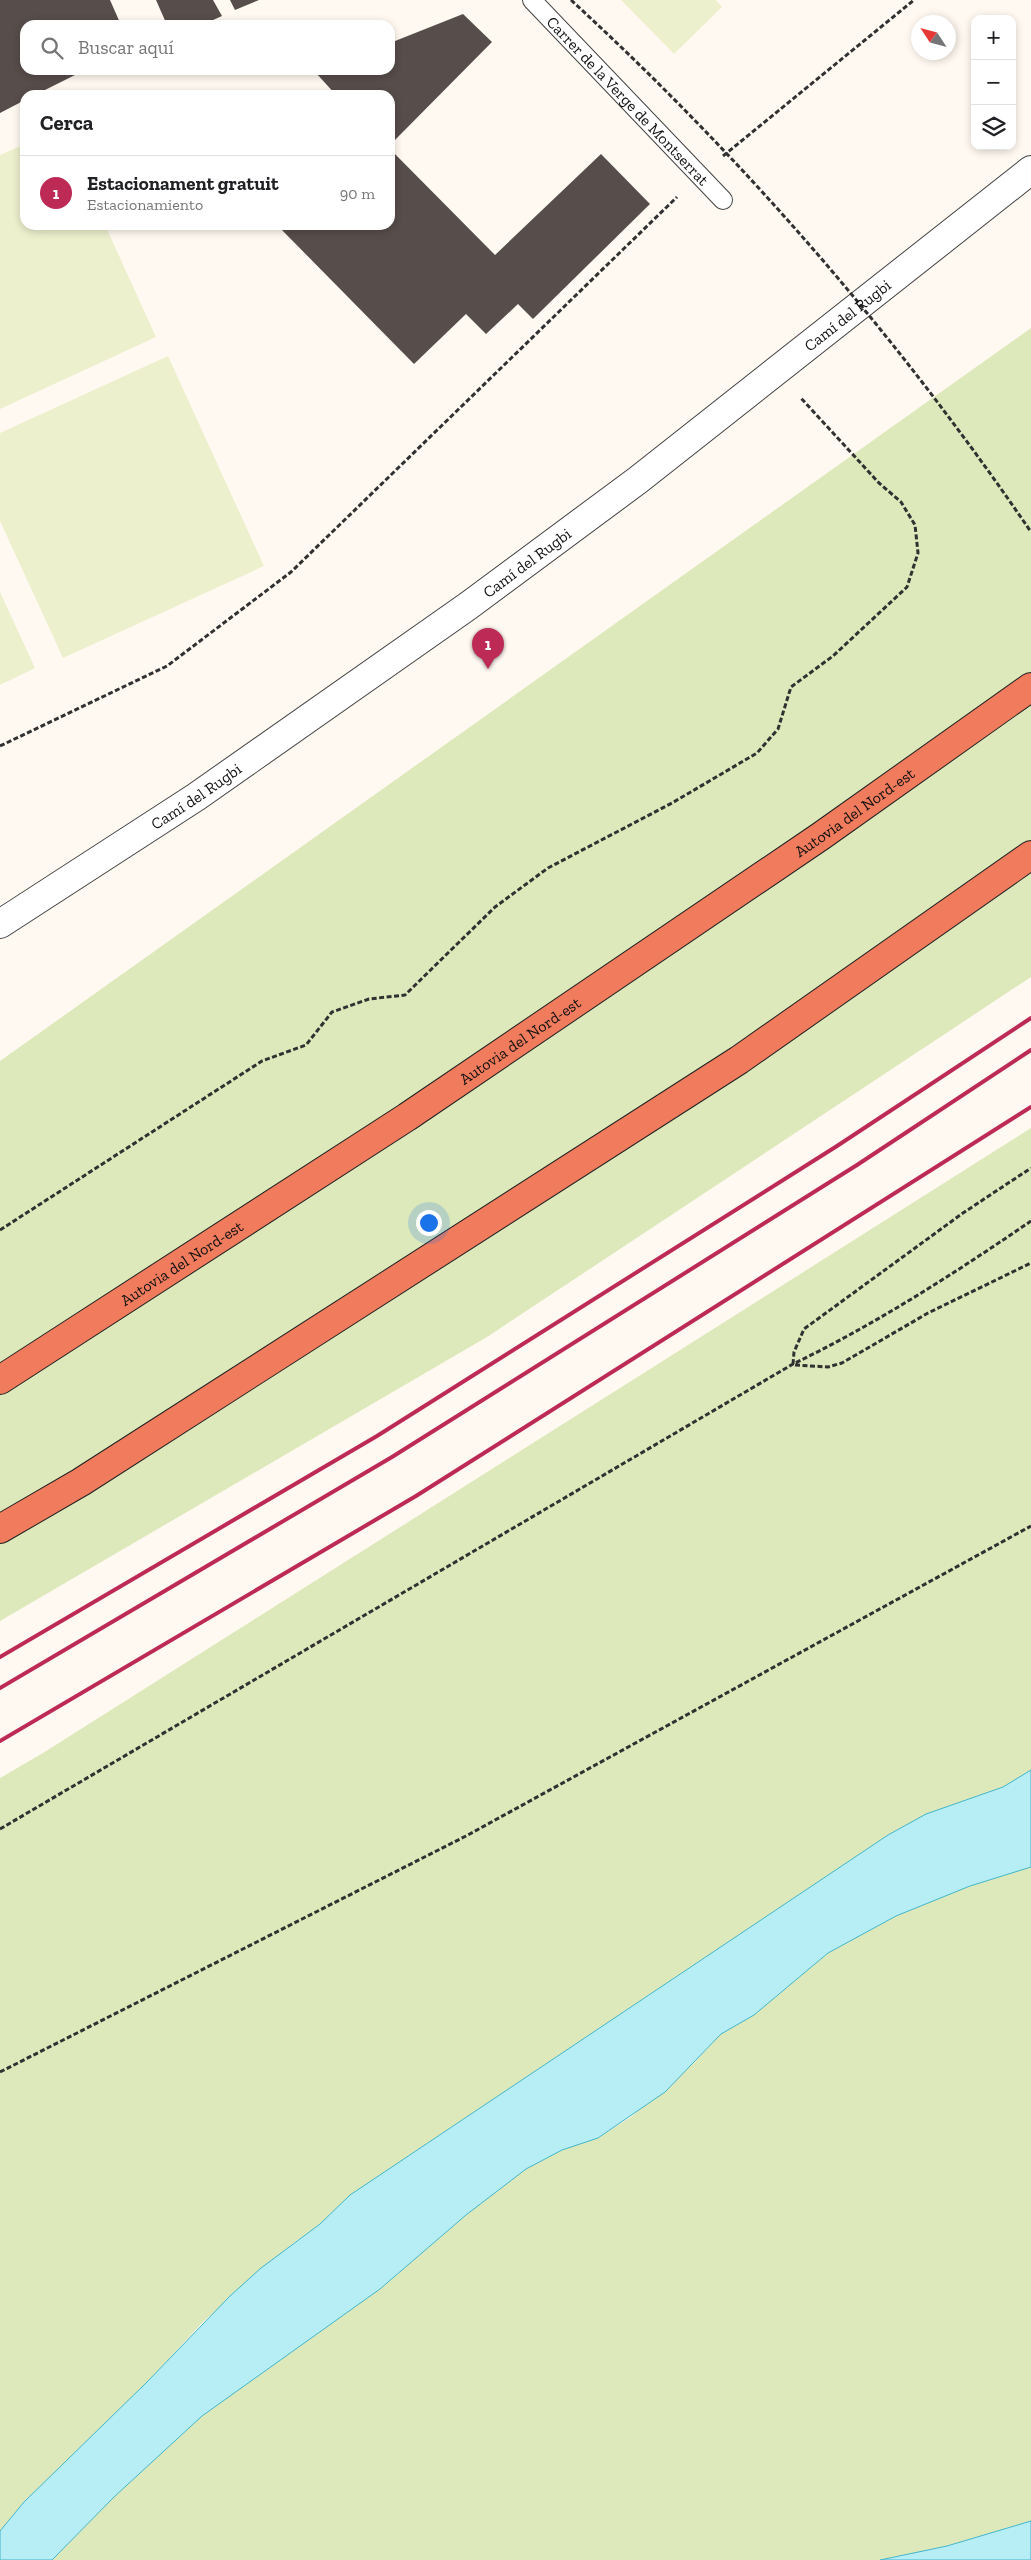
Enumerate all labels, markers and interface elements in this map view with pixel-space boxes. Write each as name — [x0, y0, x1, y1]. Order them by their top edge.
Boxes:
street label: Carrer de la Verge de Montserrat — [543, 12, 713, 189]
north arrow — [911, 15, 956, 60]
map controls — [971, 15, 1016, 150]
button: + — [971, 15, 1016, 60]
search box — [20, 20, 395, 75]
icon: search — [38, 34, 66, 62]
text: Buscar aquí — [78, 36, 174, 59]
button: − — [971, 60, 1016, 105]
button: layers — [971, 105, 1016, 150]
text: Cerca — [40, 110, 93, 135]
text: Estacionament gratuit — [87, 172, 279, 195]
text: 1 — [53, 184, 59, 203]
text: 90 m — [340, 184, 375, 203]
text: Estacionamiento — [87, 195, 203, 214]
street label: Camí del Rugbi — [800, 275, 895, 355]
street label: Camí del Rugbi — [479, 523, 575, 601]
pin: 1 — [472, 628, 504, 669]
street label: Camí del Rugbi — [147, 759, 245, 833]
street label: Autovia del Nord-est — [791, 763, 918, 861]
street label: Autovia del Nord-est — [456, 993, 584, 1088]
your location — [416, 1210, 442, 1236]
street label: Autovia del Nord-est — [117, 1216, 246, 1309]

